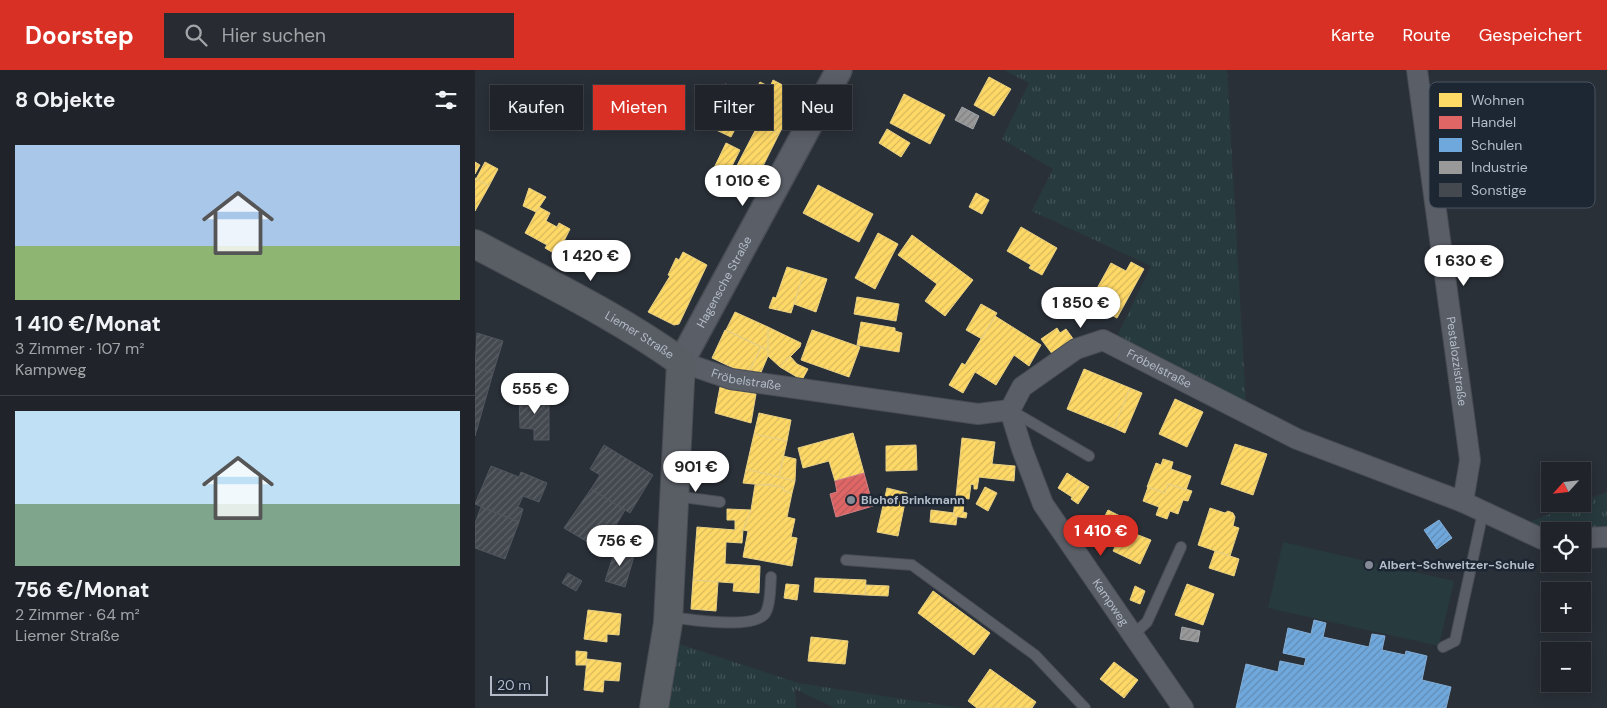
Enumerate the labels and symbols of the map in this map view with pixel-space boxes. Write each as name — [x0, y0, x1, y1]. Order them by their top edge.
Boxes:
legend — [1429, 82, 1595, 208]
text: Wohnen — [1471, 91, 1524, 109]
text: Handel — [1471, 113, 1516, 131]
text: Schulen — [1471, 136, 1522, 154]
text: Industrie — [1471, 158, 1528, 176]
pin: 1 010 € — [697, 164, 789, 207]
text: Sonstige — [1471, 181, 1527, 199]
street label: Hagensche Straße — [693, 233, 756, 331]
pin: 1 420 € — [545, 240, 637, 282]
pin: 1 630 € — [1418, 244, 1510, 287]
pin: 1 850 € — [1035, 286, 1127, 329]
street label: Liemer Straße — [602, 307, 677, 363]
street label: Pestalozzistraße — [1443, 316, 1471, 407]
street label: Fröbelstraße — [1124, 345, 1194, 392]
street label: Fröbelstraße — [709, 365, 782, 394]
pin: 555 € — [500, 372, 570, 415]
pin: 901 € — [661, 450, 731, 493]
north arrow — [1541, 462, 1591, 512]
place label: Biohof Brinkmann — [861, 492, 965, 508]
marker: Biohof Brinkmann — [845, 494, 857, 506]
pin: 1 410 € — [1055, 514, 1147, 557]
pin: 756 € — [585, 524, 655, 567]
place label: Albert-Schweitzer-Schule — [1379, 557, 1535, 573]
marker: Albert-Schweitzer-Schule — [1363, 559, 1375, 571]
street label: Kampweg — [1089, 576, 1132, 629]
scale bar — [490, 673, 547, 696]

